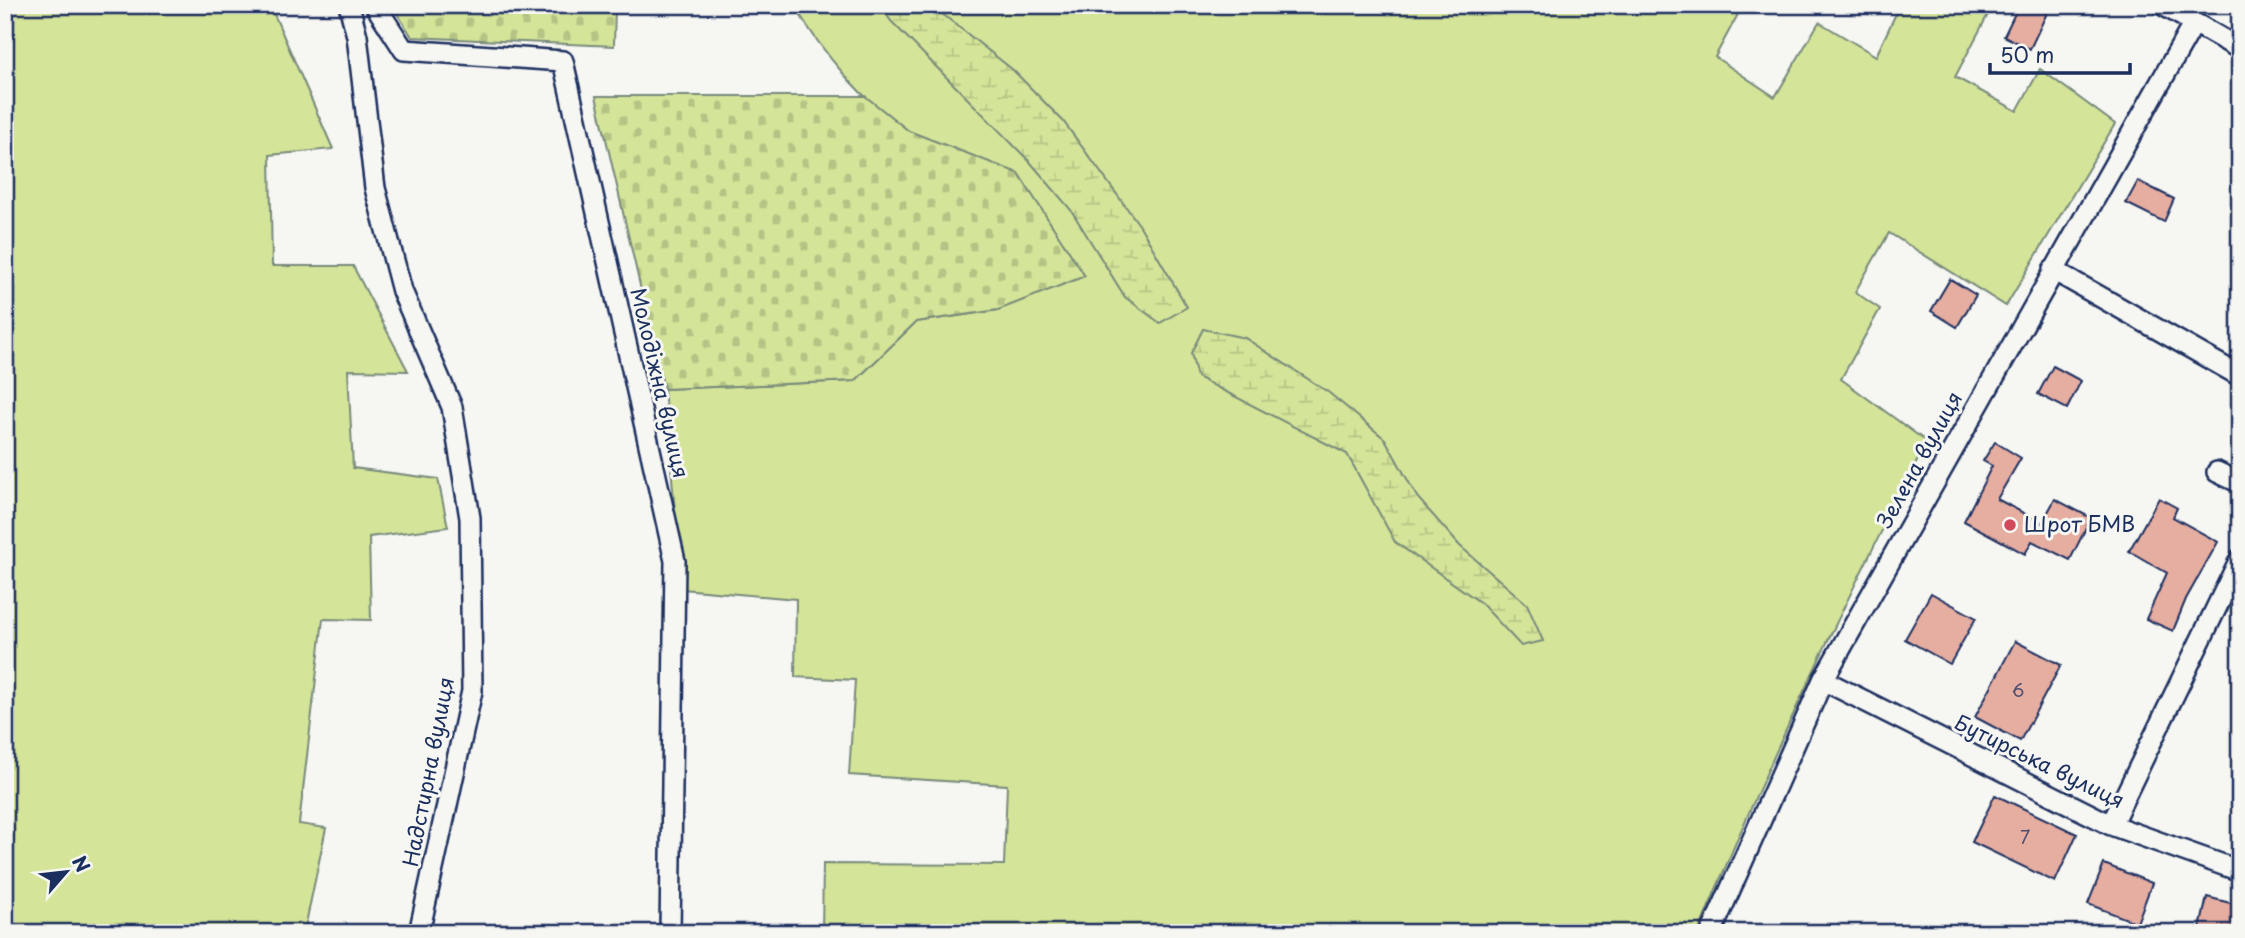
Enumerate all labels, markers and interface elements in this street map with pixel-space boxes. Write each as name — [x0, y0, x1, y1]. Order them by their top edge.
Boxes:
scale bar — [1990, 32, 2130, 76]
text: 50 m — [2000, 38, 2054, 70]
street label: Молодіжна вулиця — [624, 284, 698, 481]
street label: Зелена вулиця — [1867, 385, 1969, 533]
place label: Шрот БМВ — [2024, 507, 2135, 539]
marker: Шрот БМВ — [2002, 517, 2018, 533]
street label: Надстирна вулиця — [393, 674, 461, 869]
house number: 6 — [2012, 676, 2024, 703]
street label: Бутирська вулиця — [1949, 705, 2130, 815]
house number: 7 — [2020, 823, 2030, 850]
north arrow — [32, 836, 102, 906]
text: N — [66, 850, 98, 877]

